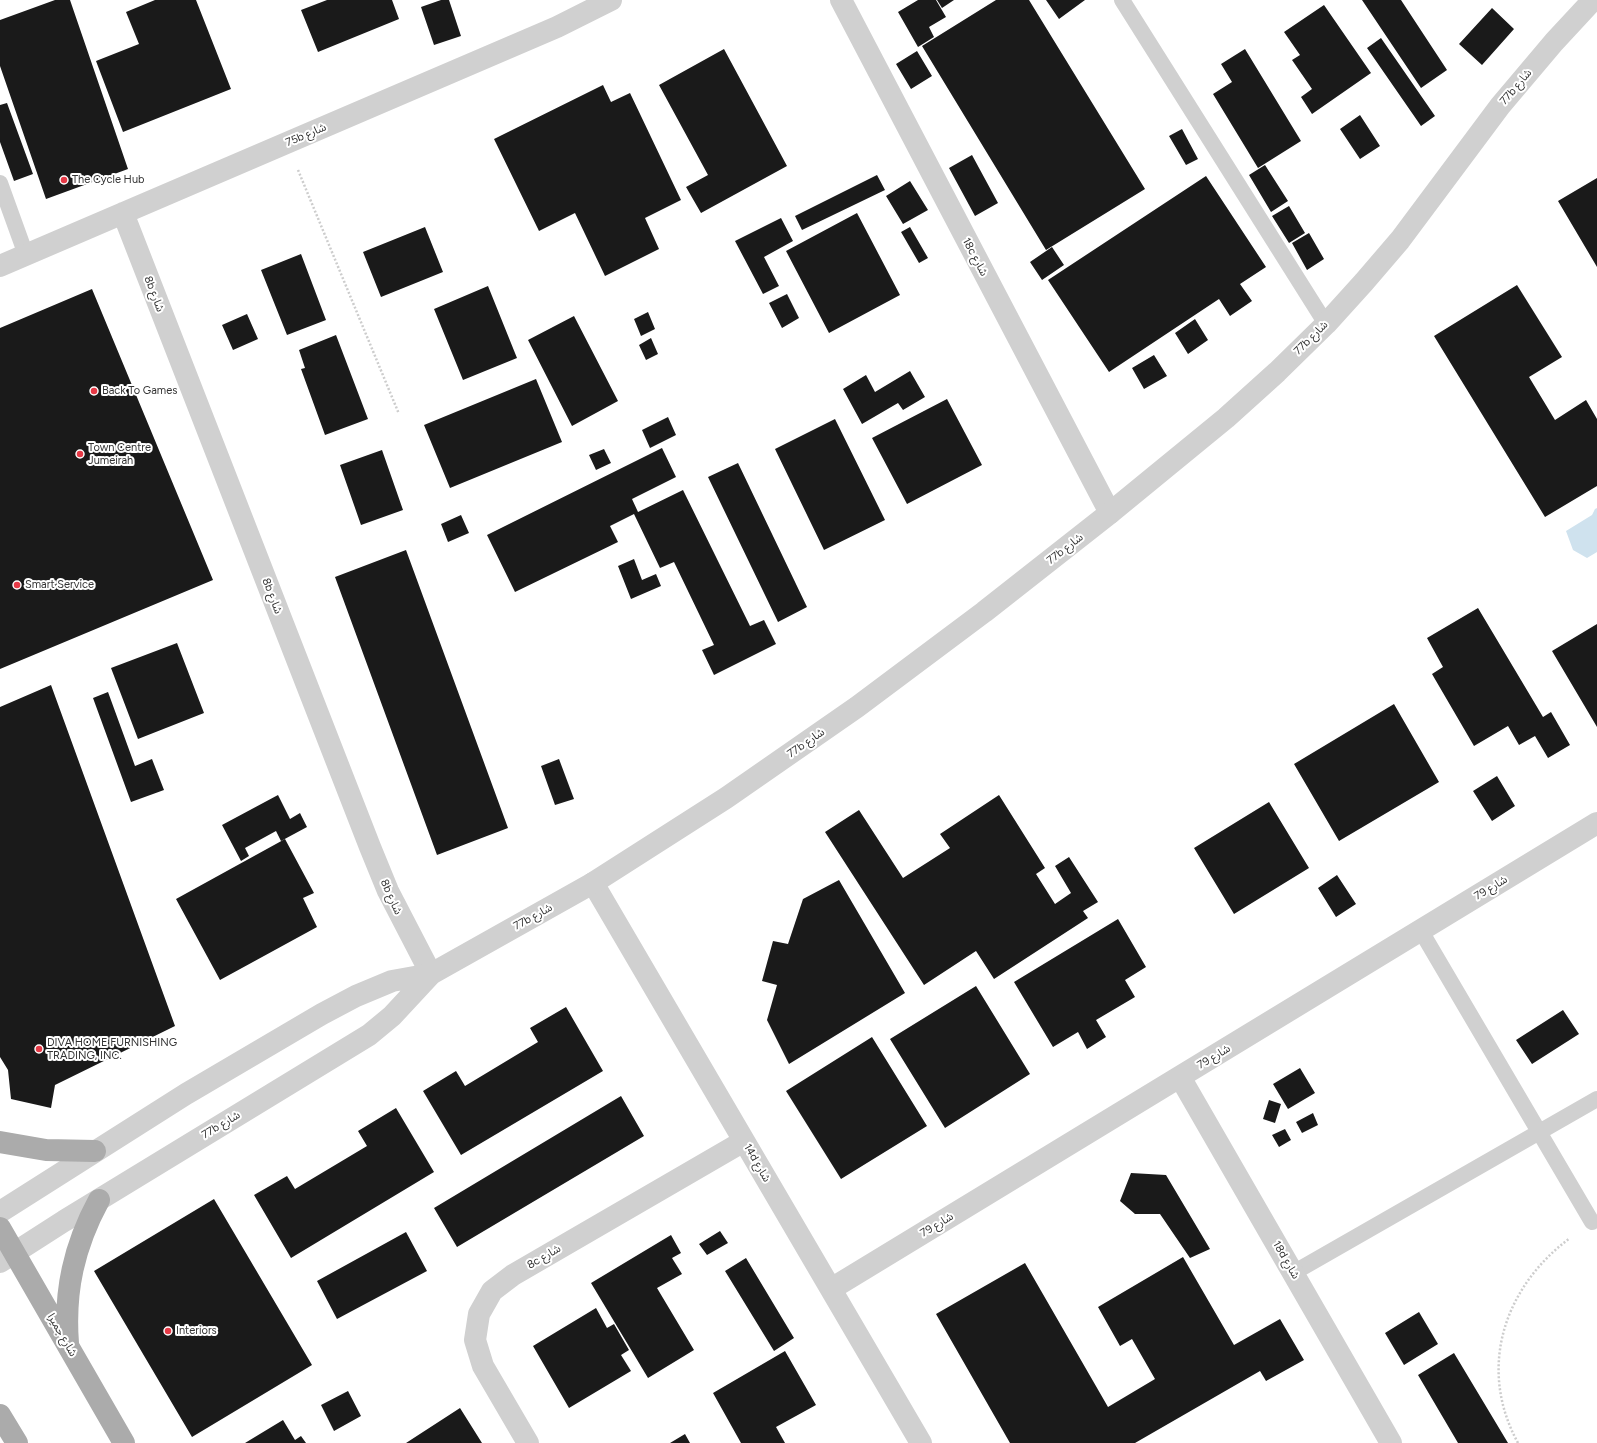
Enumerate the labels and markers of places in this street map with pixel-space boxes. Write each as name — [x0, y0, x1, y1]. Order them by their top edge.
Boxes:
place label: The Cycle Hub — [72, 173, 144, 187]
marker: The Cycle Hub — [59, 175, 69, 185]
place label: Back To Games — [102, 384, 177, 398]
marker: Back To Games — [89, 386, 99, 396]
place label: Town Centre Jumeirah — [88, 441, 151, 467]
marker: Town Centre Jumeirah — [75, 449, 85, 459]
place label: Smart Service — [25, 578, 94, 592]
marker: Smart Service — [12, 580, 22, 590]
place label: DIVA HOME FURNISHING TRADING, INC. — [47, 1036, 177, 1062]
marker: DIVA HOME FURNISHING TRADING, INC. — [34, 1044, 44, 1054]
place label: Interiors — [176, 1324, 217, 1338]
marker: Interiors — [163, 1326, 173, 1336]

